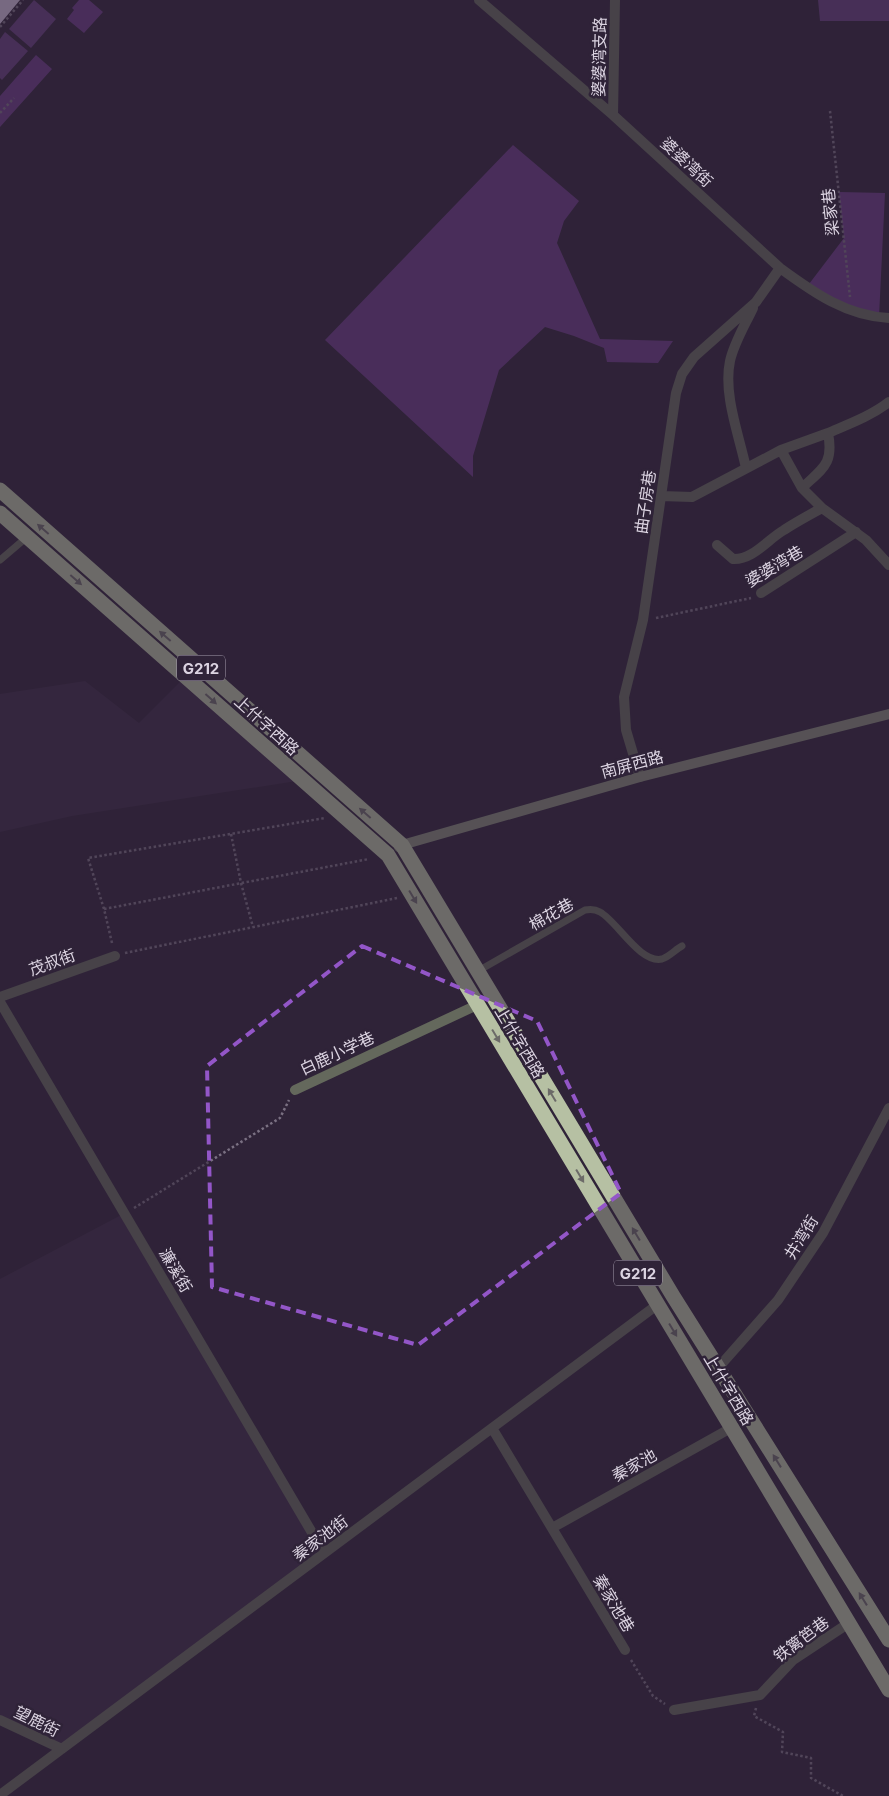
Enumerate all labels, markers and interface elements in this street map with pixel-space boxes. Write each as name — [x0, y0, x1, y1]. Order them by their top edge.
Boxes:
street label: 婆婆湾支路 — [588, 17, 610, 97]
street label: 婆婆湾街 — [657, 133, 717, 191]
street label: 梁家巷 — [818, 187, 842, 237]
street label: 曲子房巷 — [631, 469, 659, 535]
one-way arrow — [36, 523, 49, 534]
street label: 婆婆湾巷 — [741, 541, 807, 591]
one-way arrow — [69, 574, 81, 586]
one-way arrow — [159, 630, 171, 642]
road number: G212 — [177, 656, 225, 680]
street label: 上什字西路 — [231, 691, 303, 759]
one-way arrow — [204, 693, 216, 705]
street label: 南屏西路 — [598, 746, 666, 782]
one-way arrow — [359, 807, 372, 818]
one-way arrow — [408, 890, 417, 903]
street label: 棉花巷 — [525, 894, 577, 934]
street label: 茂叔街 — [26, 944, 78, 980]
street label: 上什字西路 — [491, 1003, 549, 1081]
street label: 白鹿小学巷 — [297, 1027, 377, 1079]
one-way arrow — [492, 1030, 501, 1043]
one-way arrow — [548, 1088, 557, 1101]
one-way arrow — [575, 1169, 584, 1182]
street label: 井湾街 — [780, 1211, 822, 1263]
one-way arrow — [631, 1228, 640, 1241]
street label: 濂溪街 — [155, 1244, 197, 1296]
road number: G212 — [614, 1260, 662, 1286]
one-way arrow — [668, 1323, 677, 1336]
street label: 上什字西路 — [700, 1350, 758, 1428]
street label: 秦家池 — [608, 1445, 660, 1485]
one-way arrow — [772, 1455, 781, 1468]
street label: 秦家池街 — [288, 1511, 352, 1565]
street label: 秦家池巷 — [589, 1570, 639, 1636]
one-way arrow — [859, 1592, 868, 1606]
street label: 铁篱笆巷 — [769, 1612, 833, 1666]
street label: 望鹿街 — [11, 1701, 63, 1741]

